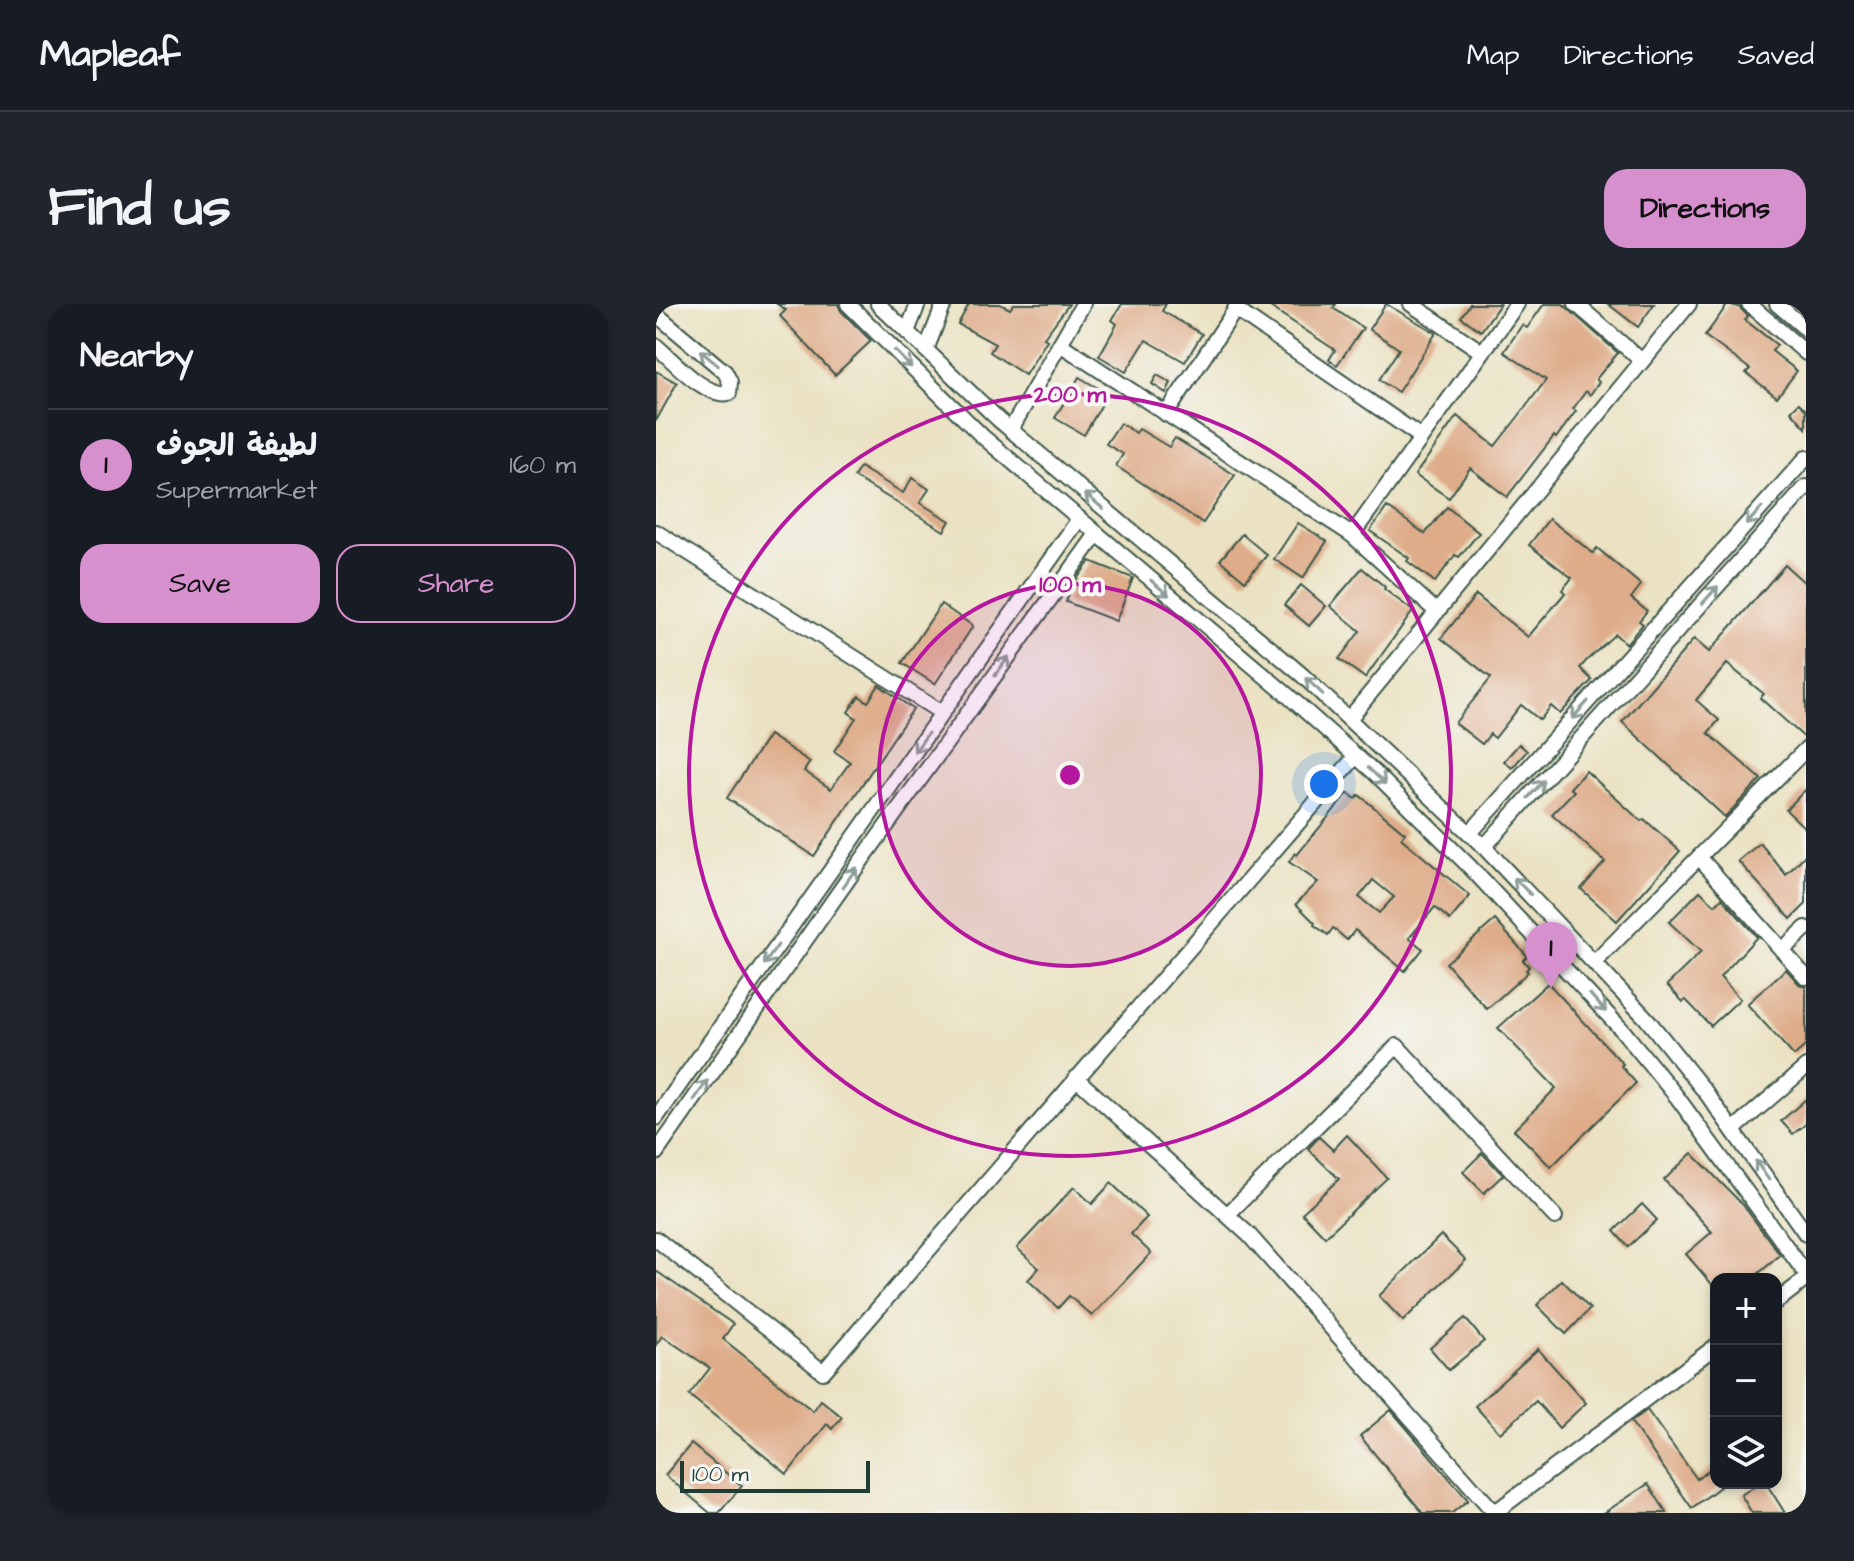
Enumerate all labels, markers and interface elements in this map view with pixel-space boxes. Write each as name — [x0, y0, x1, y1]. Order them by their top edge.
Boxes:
text: Mapleaf — [40, 29, 180, 81]
text: Map — [1467, 36, 1520, 75]
text: Directions — [1564, 36, 1694, 75]
text: Saved — [1738, 36, 1814, 75]
text: Find us — [48, 169, 231, 247]
button: Directions — [1604, 169, 1806, 248]
text: Nearby — [80, 332, 194, 380]
one-way arrow — [699, 349, 720, 367]
one-way arrow — [893, 349, 912, 368]
text: 200 m — [1033, 378, 1106, 412]
text: لطيفة الجوف — [156, 425, 317, 467]
text: 1 — [104, 447, 108, 483]
text: 160 m — [509, 447, 576, 483]
text: Supermarket — [156, 472, 317, 508]
one-way arrow — [1085, 492, 1105, 510]
one-way arrow — [1745, 506, 1763, 526]
button: Save — [80, 544, 320, 623]
button: Share — [336, 544, 576, 623]
text: 100 m — [1039, 568, 1101, 602]
one-way arrow — [1149, 579, 1170, 597]
one-way arrow — [1700, 585, 1718, 605]
one-way arrow — [993, 656, 1010, 677]
one-way arrow — [1305, 678, 1325, 696]
one-way arrow — [1571, 700, 1590, 720]
one-way arrow — [913, 732, 929, 754]
centre of rings — [1056, 761, 1084, 789]
your location — [1304, 764, 1344, 804]
one-way arrow — [1367, 767, 1387, 785]
one-way arrow — [1527, 779, 1545, 799]
one-way arrow — [842, 866, 858, 888]
one-way arrow — [1513, 876, 1533, 896]
pin: 1 — [1525, 922, 1577, 988]
one-way arrow — [763, 944, 779, 966]
one-way arrow — [1588, 992, 1606, 1012]
one-way arrow — [693, 1079, 709, 1101]
one-way arrow — [1754, 1159, 1770, 1181]
map controls — [1710, 1273, 1782, 1489]
button: + — [1710, 1273, 1782, 1345]
button: − — [1710, 1345, 1782, 1417]
button: layers — [1710, 1417, 1782, 1489]
scale bar — [680, 1457, 870, 1493]
text: 100 m — [692, 1459, 749, 1490]

